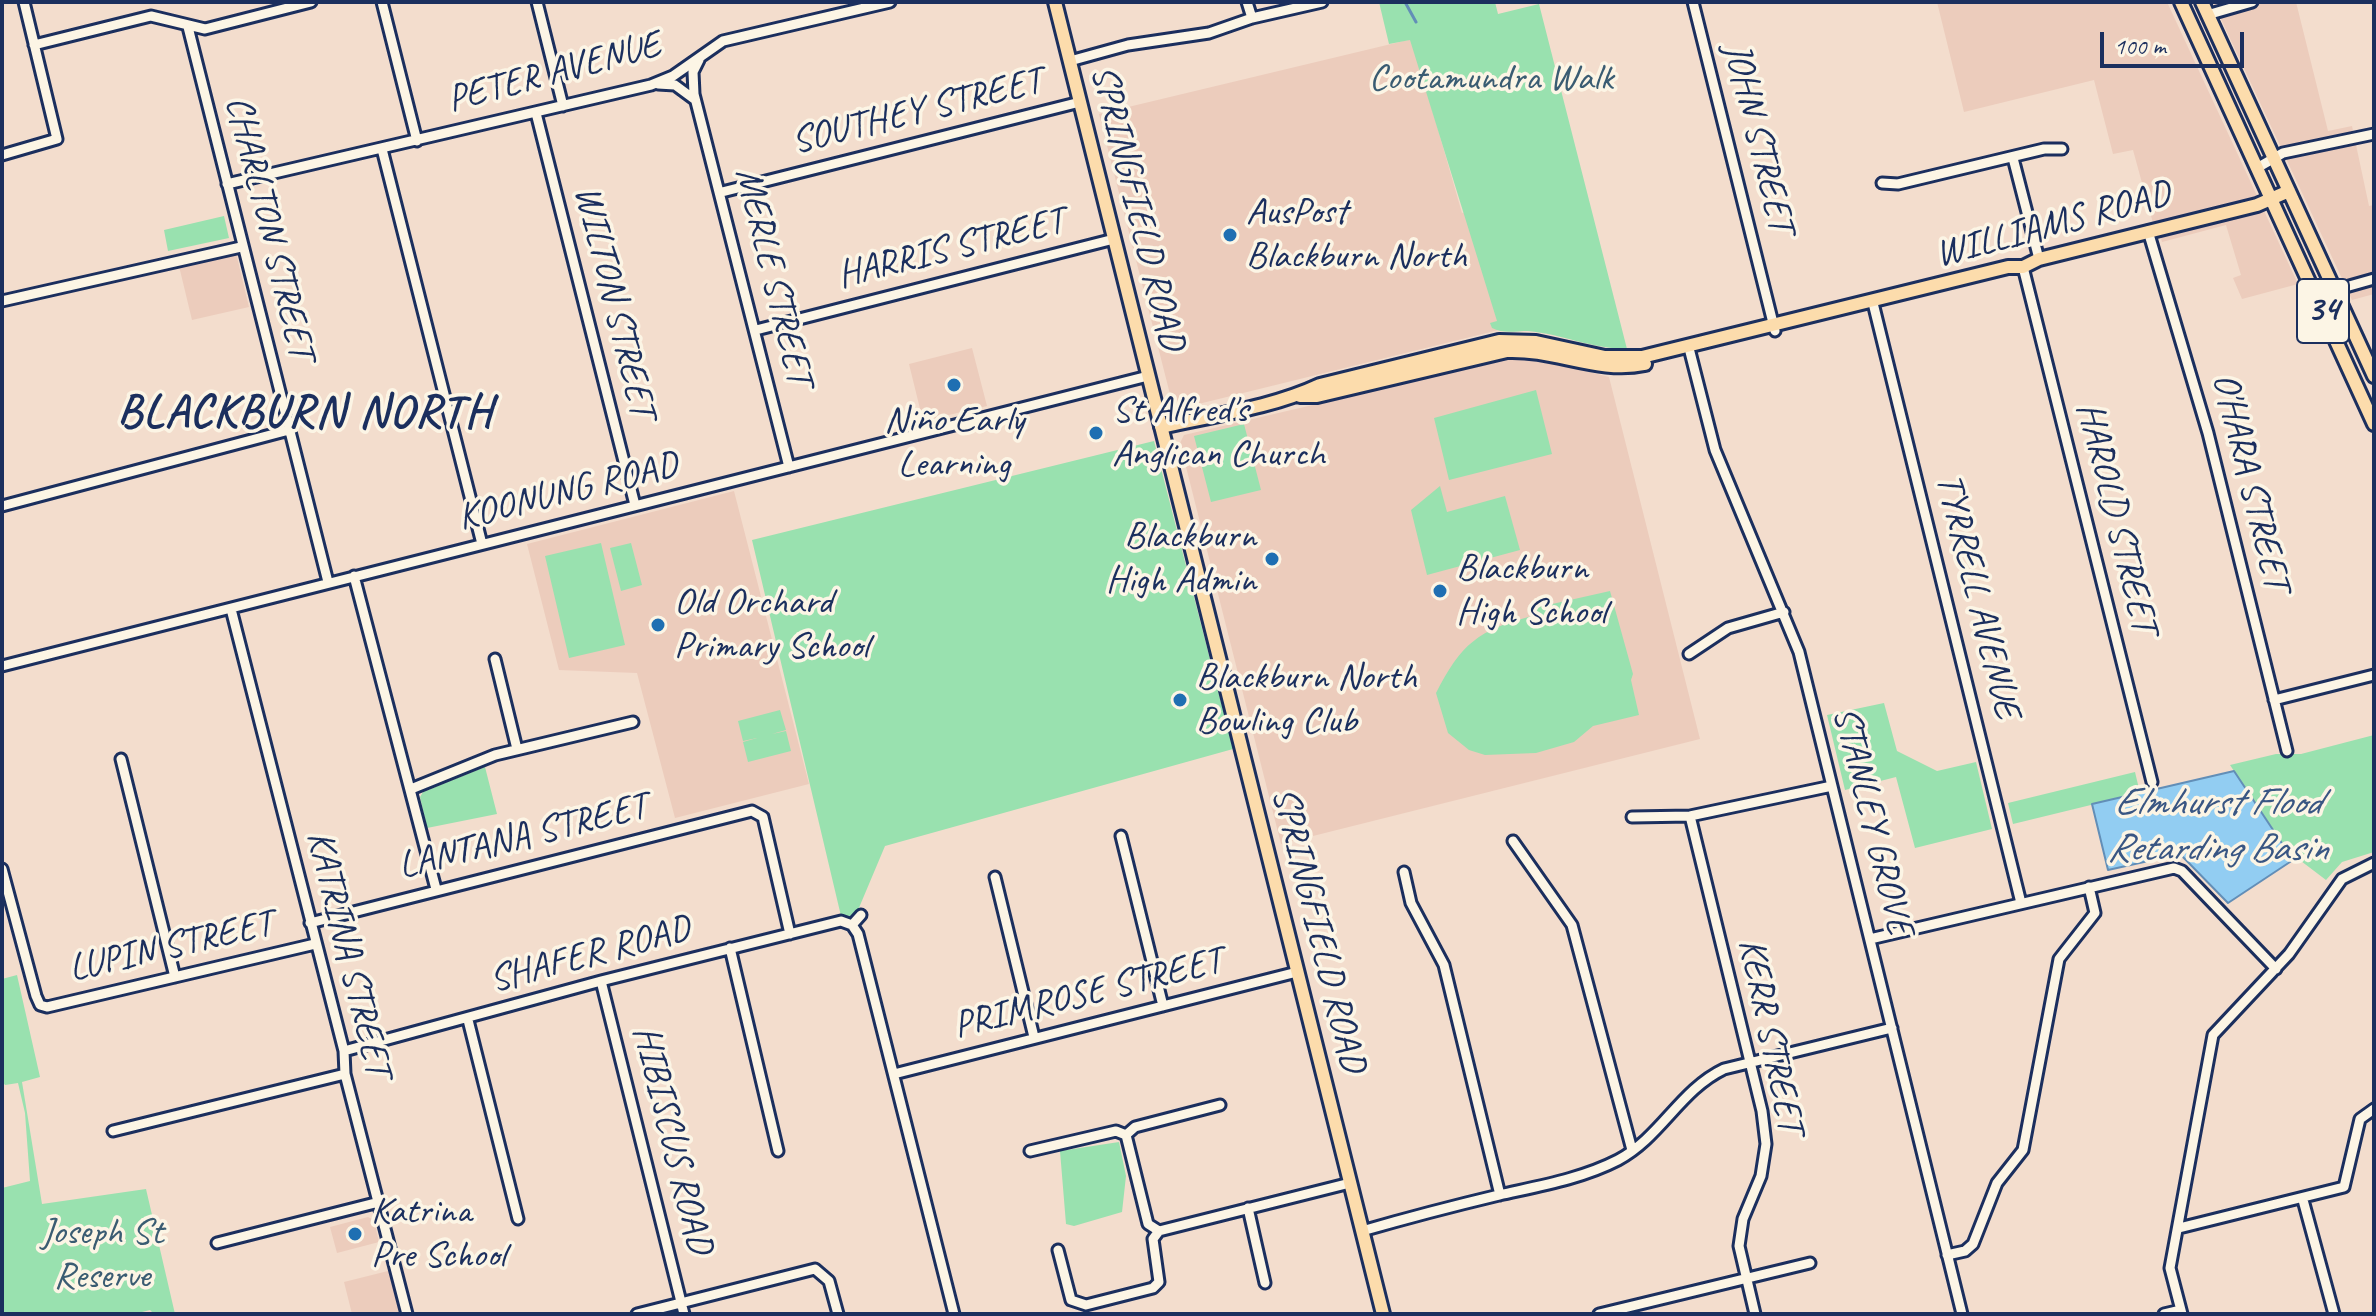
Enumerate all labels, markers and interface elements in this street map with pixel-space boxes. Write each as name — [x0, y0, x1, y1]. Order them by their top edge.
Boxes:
scale bar — [2104, 16, 2248, 66]
street label: PETER AVENUE — [442, 23, 666, 123]
text: 100 m — [2114, 31, 2166, 61]
street label: JOHN STREET — [1712, 38, 1804, 238]
park label: Cootamundra Walk — [1369, 56, 1613, 102]
street label: SOUTHEY STREET — [787, 59, 1047, 165]
street label: SPRINGFIELD ROAD — [1080, 61, 1194, 355]
street label: CHARLTON STREET — [214, 92, 324, 364]
street label: MERLE STREET — [724, 163, 822, 391]
street label: WILLIAMS ROAD — [1930, 172, 2176, 278]
street label: WILTON STREET — [563, 181, 665, 423]
place label: AusPost Blackburn North — [1246, 190, 1467, 280]
street label: HARRIS STREET — [833, 199, 1069, 299]
marker: AusPost Blackburn North — [1221, 226, 1239, 244]
road number: 34 — [2297, 279, 2349, 343]
street label: O'HARA STREET — [2201, 369, 2299, 595]
marker: Niño Early Learning — [945, 376, 963, 394]
district label: BLACKBURN NORTH — [118, 386, 492, 442]
place label: St Alfred's Anglican Church — [1112, 388, 1325, 478]
place label: Niño Early Learning — [884, 398, 1024, 488]
street label: HAROLD STREET — [2065, 398, 2167, 638]
marker: St Alfred's Anglican Church — [1087, 424, 1105, 442]
street label: KOONUNG ROAD — [453, 443, 683, 541]
street label: TYRRELL AVENUE — [1925, 469, 2029, 723]
place label: Blackburn High Admin — [1106, 514, 1256, 604]
place label: Blackburn High School — [1456, 546, 1607, 636]
marker: Blackburn High Admin — [1263, 550, 1281, 568]
place label: Old Orchard Primary School — [674, 580, 869, 670]
marker: Blackburn High School — [1431, 582, 1449, 600]
marker: Old Orchard Primary School — [649, 616, 667, 634]
place label: Blackburn North Bowling Club — [1196, 655, 1417, 744]
marker: Blackburn North Bowling Club — [1171, 691, 1189, 709]
street label: STANLEY GROVE — [1822, 702, 1922, 940]
water label: Elmhurst Flood Retarding Basin — [2107, 780, 2327, 874]
street label: SPRINGFIELD ROAD — [1261, 783, 1375, 1077]
street label: LANTANA STREET — [394, 784, 652, 890]
street label: KATRINA STREET — [295, 826, 401, 1082]
street label: LUPIN STREET — [65, 901, 277, 993]
street label: SHAFER ROAD — [485, 906, 695, 1004]
street label: KERR STREET — [1727, 934, 1813, 1138]
street label: PRIMROSE STREET — [949, 939, 1227, 1049]
street label: HIBISCUS ROAD — [622, 1021, 722, 1259]
place label: Katrina Pre School — [371, 1189, 506, 1278]
park label: Joseph St Reserve — [41, 1210, 163, 1300]
marker: Katrina Pre School — [346, 1225, 364, 1243]

